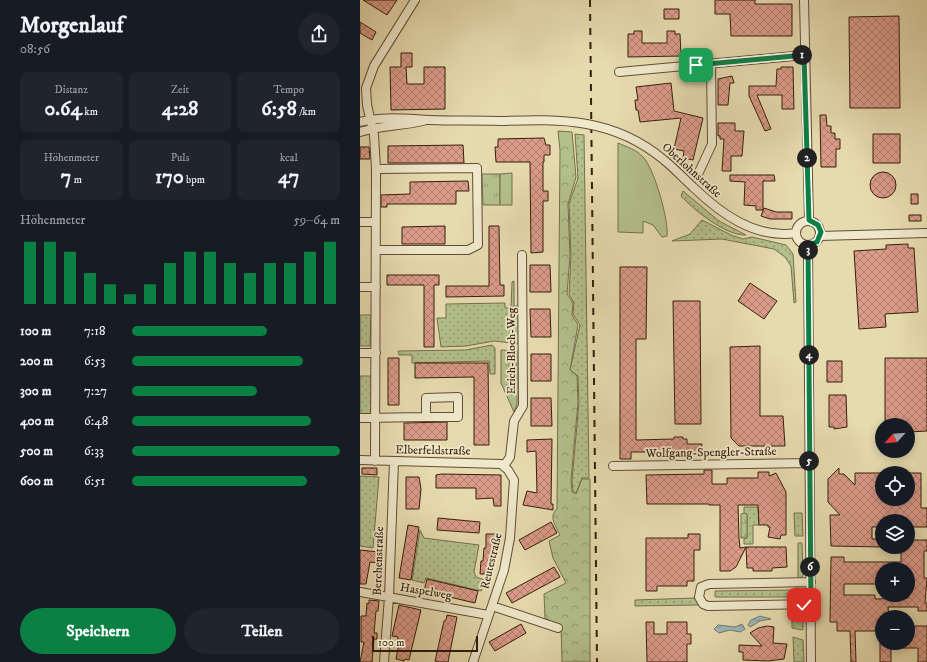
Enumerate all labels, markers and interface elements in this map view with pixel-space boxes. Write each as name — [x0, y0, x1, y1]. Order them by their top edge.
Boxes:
text: Morgenlauf — [20, 12, 124, 39]
button: share — [298, 13, 340, 55]
text: 08:56 — [20, 41, 50, 57]
pin: 1 — [792, 45, 812, 65]
pin — [679, 48, 713, 82]
text: 1 — [800, 48, 804, 62]
icon: arrive — [685, 54, 707, 76]
text: Distanz — [55, 83, 88, 97]
text: Zeit — [171, 83, 189, 97]
text: Tempo — [273, 83, 304, 97]
text: 0.64 — [45, 97, 82, 122]
text: 4:28 — [162, 97, 198, 122]
text: 6:58 — [261, 97, 297, 122]
text: km — [82, 105, 98, 119]
text: /km — [297, 105, 316, 119]
street label: Oberlohnstraße — [659, 140, 725, 201]
pin: 2 — [797, 148, 817, 168]
text: Höhenmeter — [44, 151, 99, 165]
text: Puls — [171, 151, 189, 165]
text: kcal — [280, 151, 298, 165]
text: 2 — [804, 151, 810, 165]
text: 7 — [61, 165, 71, 190]
text: 170 — [155, 165, 184, 190]
text: 47 — [278, 165, 299, 190]
text: m — [71, 173, 82, 187]
text: bpm — [184, 173, 205, 187]
text: Höhenmeter — [20, 212, 85, 228]
text: 59–64 m — [293, 212, 340, 228]
pin: 3 — [798, 240, 818, 260]
text: 3 — [806, 243, 810, 257]
street label: Erich-Bloch-Weg — [504, 307, 519, 394]
text: 100 m — [20, 323, 51, 339]
text: 7:18 — [84, 323, 106, 339]
pin: 4 — [799, 345, 819, 365]
text: 4 — [806, 348, 812, 362]
text: 200 m — [20, 353, 53, 369]
text: 6:53 — [84, 353, 105, 369]
text: 300 m — [20, 383, 51, 399]
text: 7:27 — [84, 383, 107, 399]
text: 400 m — [20, 413, 54, 429]
text: 6:48 — [84, 413, 108, 429]
north arrow — [875, 418, 915, 458]
map controls — [875, 418, 915, 650]
street label: Elberfeldstraße — [395, 442, 471, 459]
text: 500 m — [20, 443, 53, 459]
text: 6:33 — [84, 443, 104, 459]
street label: Wolfgang-Spengler-Straße — [645, 444, 777, 461]
pin: 5 — [799, 451, 819, 471]
text: 5 — [806, 454, 812, 468]
button: locate — [875, 466, 915, 506]
text: 600 m — [20, 473, 53, 489]
text: 6:51 — [84, 473, 105, 489]
button: layers — [875, 514, 915, 554]
street label: Berchenstraße — [370, 526, 387, 596]
street label: Reutestraße — [477, 532, 506, 591]
pin: 6 — [800, 557, 820, 577]
text: 6 — [807, 560, 813, 574]
button: + — [875, 562, 915, 602]
street label: Haspelweg — [399, 580, 453, 603]
pin — [787, 588, 821, 622]
icon: check — [793, 594, 815, 616]
button: Speichern — [20, 608, 176, 654]
button: Teilen — [184, 608, 340, 654]
button: − — [875, 610, 915, 650]
scale bar — [372, 634, 478, 653]
text: 100 m — [378, 636, 404, 650]

